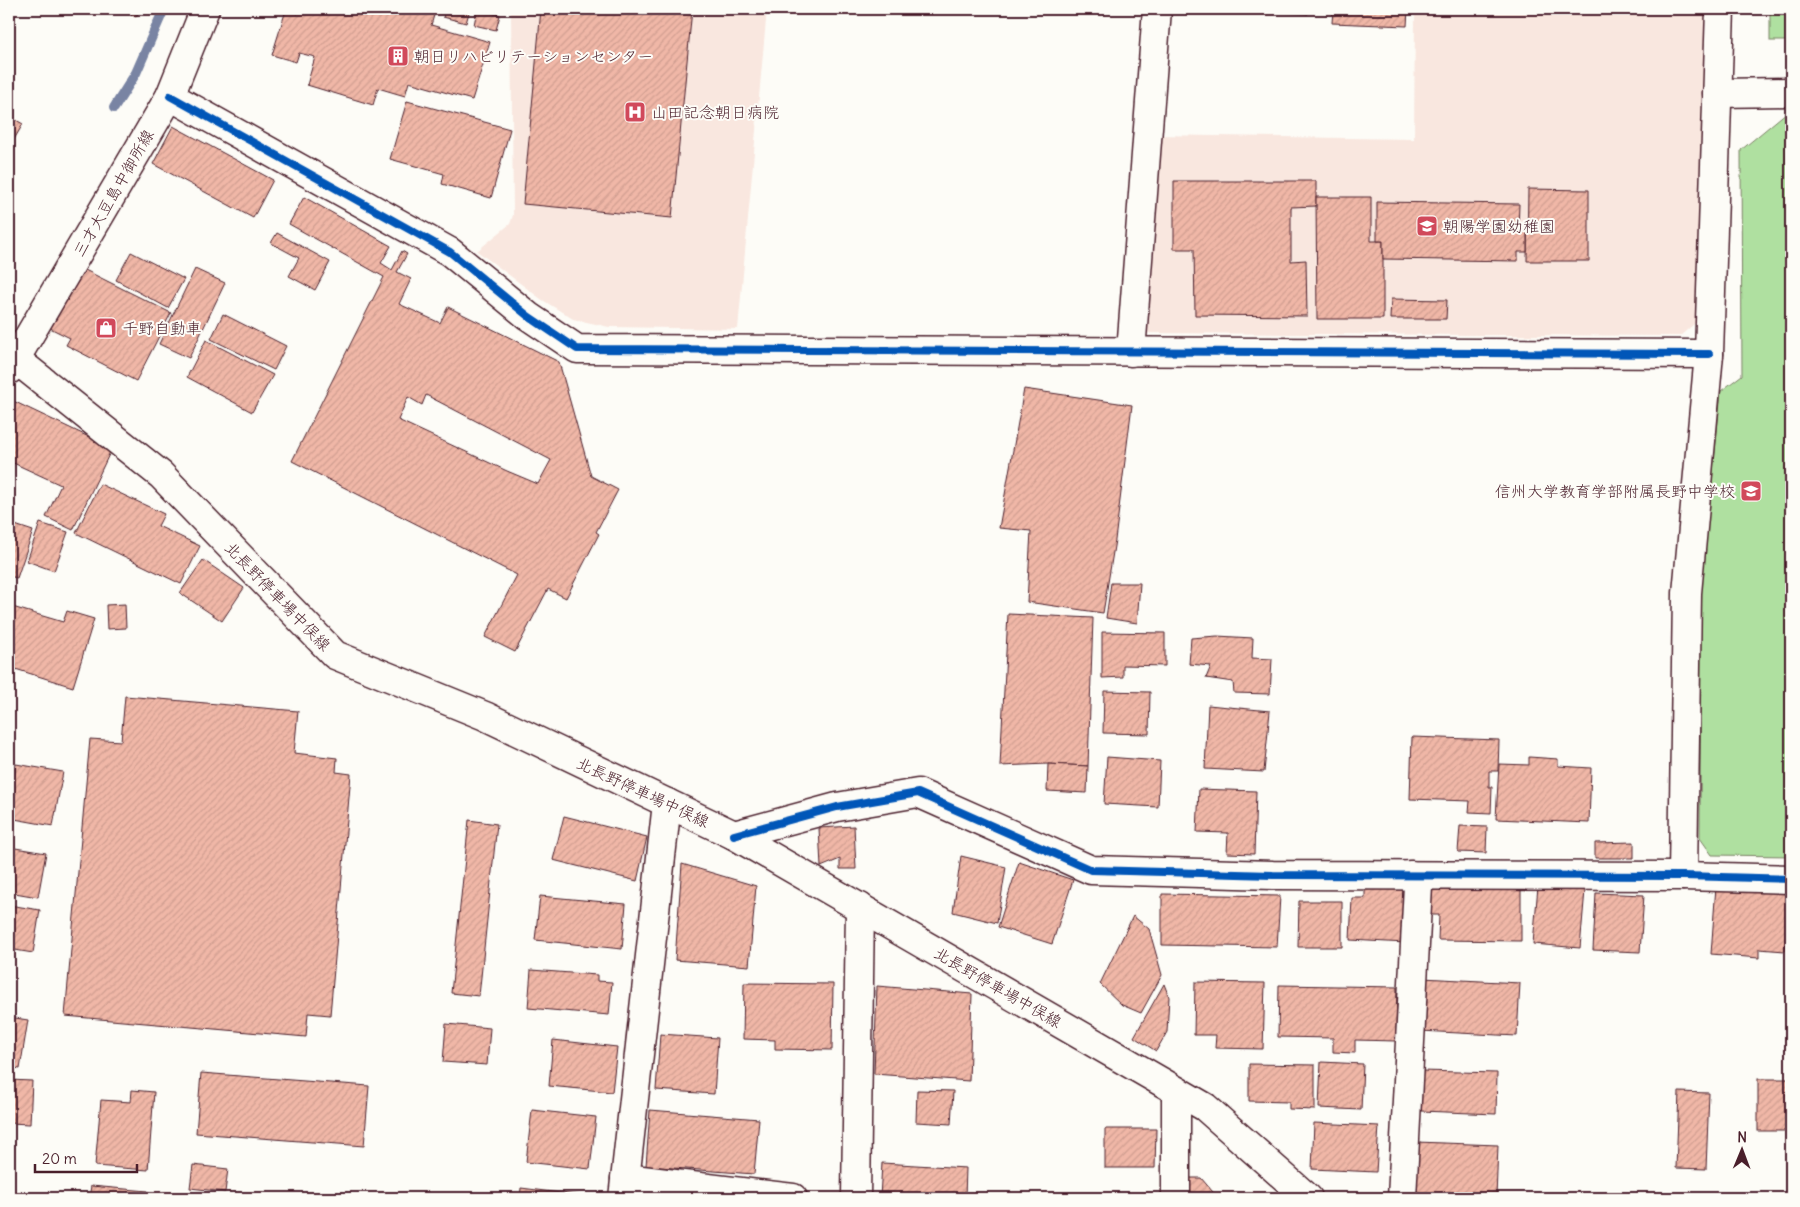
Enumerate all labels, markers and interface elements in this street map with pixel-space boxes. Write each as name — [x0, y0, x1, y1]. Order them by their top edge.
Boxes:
building icon: 朝日リハビリテーションセンター — [386, 44, 410, 68]
place label: 朝日リハビリテーションセンター — [414, 46, 653, 66]
hospital icon: 山田記念朝日病院 — [623, 100, 647, 124]
place label: 山田記念朝日病院 — [651, 102, 779, 122]
street label: 三才大豆島中御所線 — [68, 126, 158, 260]
school or university icon: 朝陽学園幼稚園 — [1415, 214, 1439, 238]
place label: 朝陽学園幼稚園 — [1443, 216, 1555, 236]
shop icon: 千野自動車 — [94, 316, 118, 340]
place label: 千野自動車 — [122, 318, 202, 338]
school or university icon: 信州大学教育学部附属長野中学校 — [1739, 479, 1763, 503]
place label: 信州大学教育学部附属長野中学校 — [1495, 481, 1735, 501]
street label: 北長野停車場中俣線 — [221, 537, 335, 655]
street label: 北長野停車場中俣線 — [574, 753, 712, 831]
street label: 北長野停車場中俣線 — [931, 942, 1065, 1032]
north arrow — [1718, 1124, 1768, 1174]
text: N — [1737, 1128, 1747, 1146]
scale bar — [35, 1142, 138, 1174]
text: 20 m — [42, 1149, 77, 1168]

